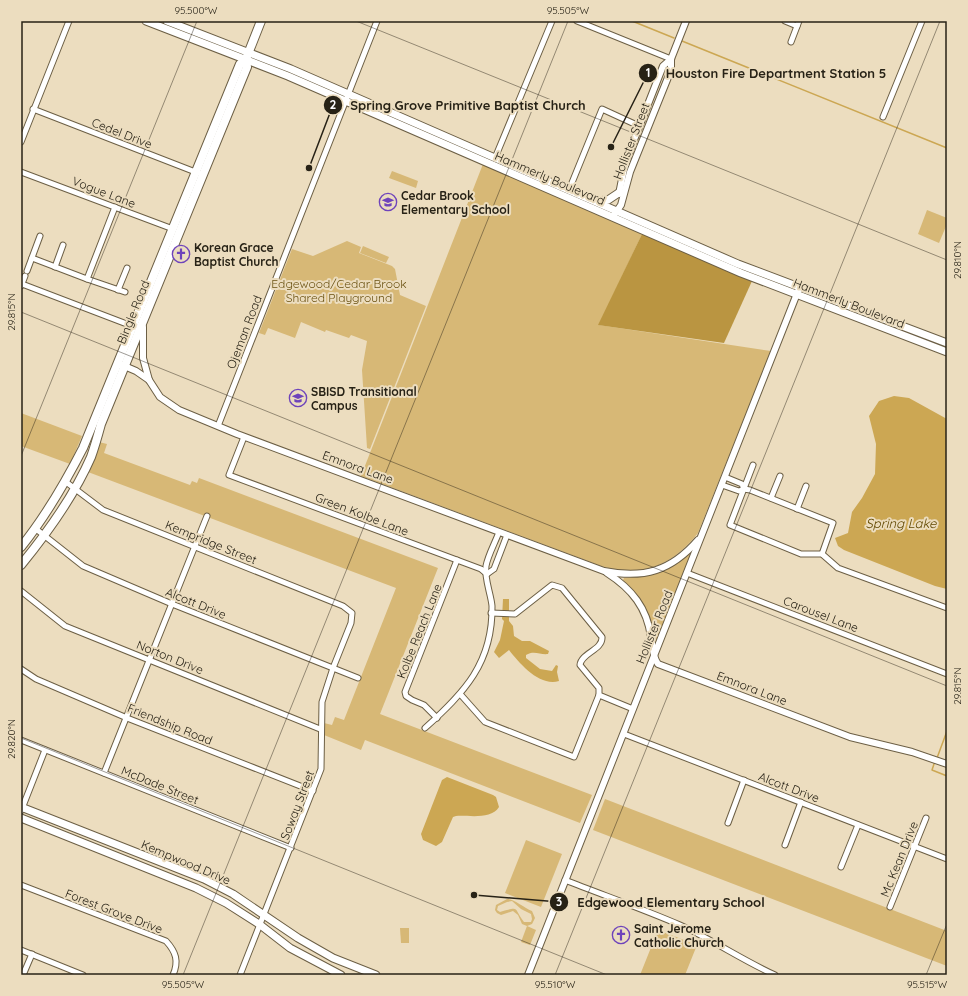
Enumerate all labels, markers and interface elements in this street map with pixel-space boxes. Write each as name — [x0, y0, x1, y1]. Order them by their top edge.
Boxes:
text: 95.500°W — [175, 4, 218, 17]
text: 95.505°W — [547, 4, 590, 17]
callout: Houston Fire Department Station 5 — [638, 61, 894, 86]
text: 1 — [646, 65, 650, 80]
text: Houston Fire Department Station 5 — [666, 65, 886, 81]
callout: Spring Grove Primitive Baptist Church — [323, 92, 594, 117]
text: 2 — [330, 97, 337, 112]
text: Spring Grove Primitive Baptist Church — [350, 97, 586, 113]
street label: Hollister Street — [609, 100, 653, 182]
street label: Cedel Drive — [90, 115, 155, 151]
street label: Hammerly Boulevard — [493, 148, 607, 208]
street label: Vogue Lane — [70, 173, 138, 211]
place label: Cedar Brook Elementary School — [401, 188, 510, 217]
school or university icon: Cedar Brook Elementary School — [378, 192, 398, 212]
place label: Korean Grace Baptist Church — [194, 240, 279, 269]
text: 29.810°N — [951, 241, 964, 279]
church icon: Korean Grace Baptist Church — [171, 244, 191, 264]
street label: Hammerly Boulevard — [791, 275, 907, 331]
park label: Edgewood/Cedar Brook Shared Playground — [271, 276, 407, 305]
street label: Bingle Road — [113, 278, 153, 346]
text: 29.815°N — [5, 293, 18, 331]
street label: Ojeman Road — [223, 293, 265, 371]
place label: SBISD Transitional Campus — [311, 384, 417, 413]
school or university icon: SBISD Transitional Campus — [288, 388, 308, 408]
street label: Emnora Lane — [321, 447, 396, 487]
street label: Green Kolbe Lane — [313, 489, 411, 539]
water label: Spring Lake — [866, 515, 937, 531]
street label: Kempridge Street — [163, 517, 259, 567]
street label: Kolbe Reach Lane — [393, 581, 445, 681]
street label: Alcott Drive — [163, 584, 229, 622]
street label: Hollister Road — [632, 588, 676, 666]
street label: Carousel Lane — [781, 593, 861, 635]
street label: Norton Drive — [134, 637, 206, 677]
text: 29.815°N — [951, 667, 964, 705]
street label: Emnora Lane — [715, 668, 790, 708]
street label: Friendship Road — [125, 700, 215, 748]
text: 29.820°N — [5, 719, 18, 759]
street label: McDade Street — [119, 763, 201, 807]
street label: Soway Street — [277, 768, 317, 842]
street label: Alcott Drive — [756, 768, 822, 806]
street label: Mc Kean Drive — [877, 819, 921, 899]
street label: Kempwood Drive — [139, 836, 233, 888]
street label: Forest Grove Drive — [63, 886, 165, 937]
callout: Edgewood Elementary School — [549, 890, 772, 915]
text: 3 — [556, 894, 562, 909]
text: Edgewood Elementary School — [577, 894, 765, 910]
place label: Saint Jerome Catholic Church — [634, 921, 724, 950]
church icon: Saint Jerome Catholic Church — [611, 925, 631, 945]
text: 95.505°W — [162, 978, 205, 991]
text: 95.510°W — [535, 978, 576, 991]
text: 95.515°W — [907, 978, 947, 991]

